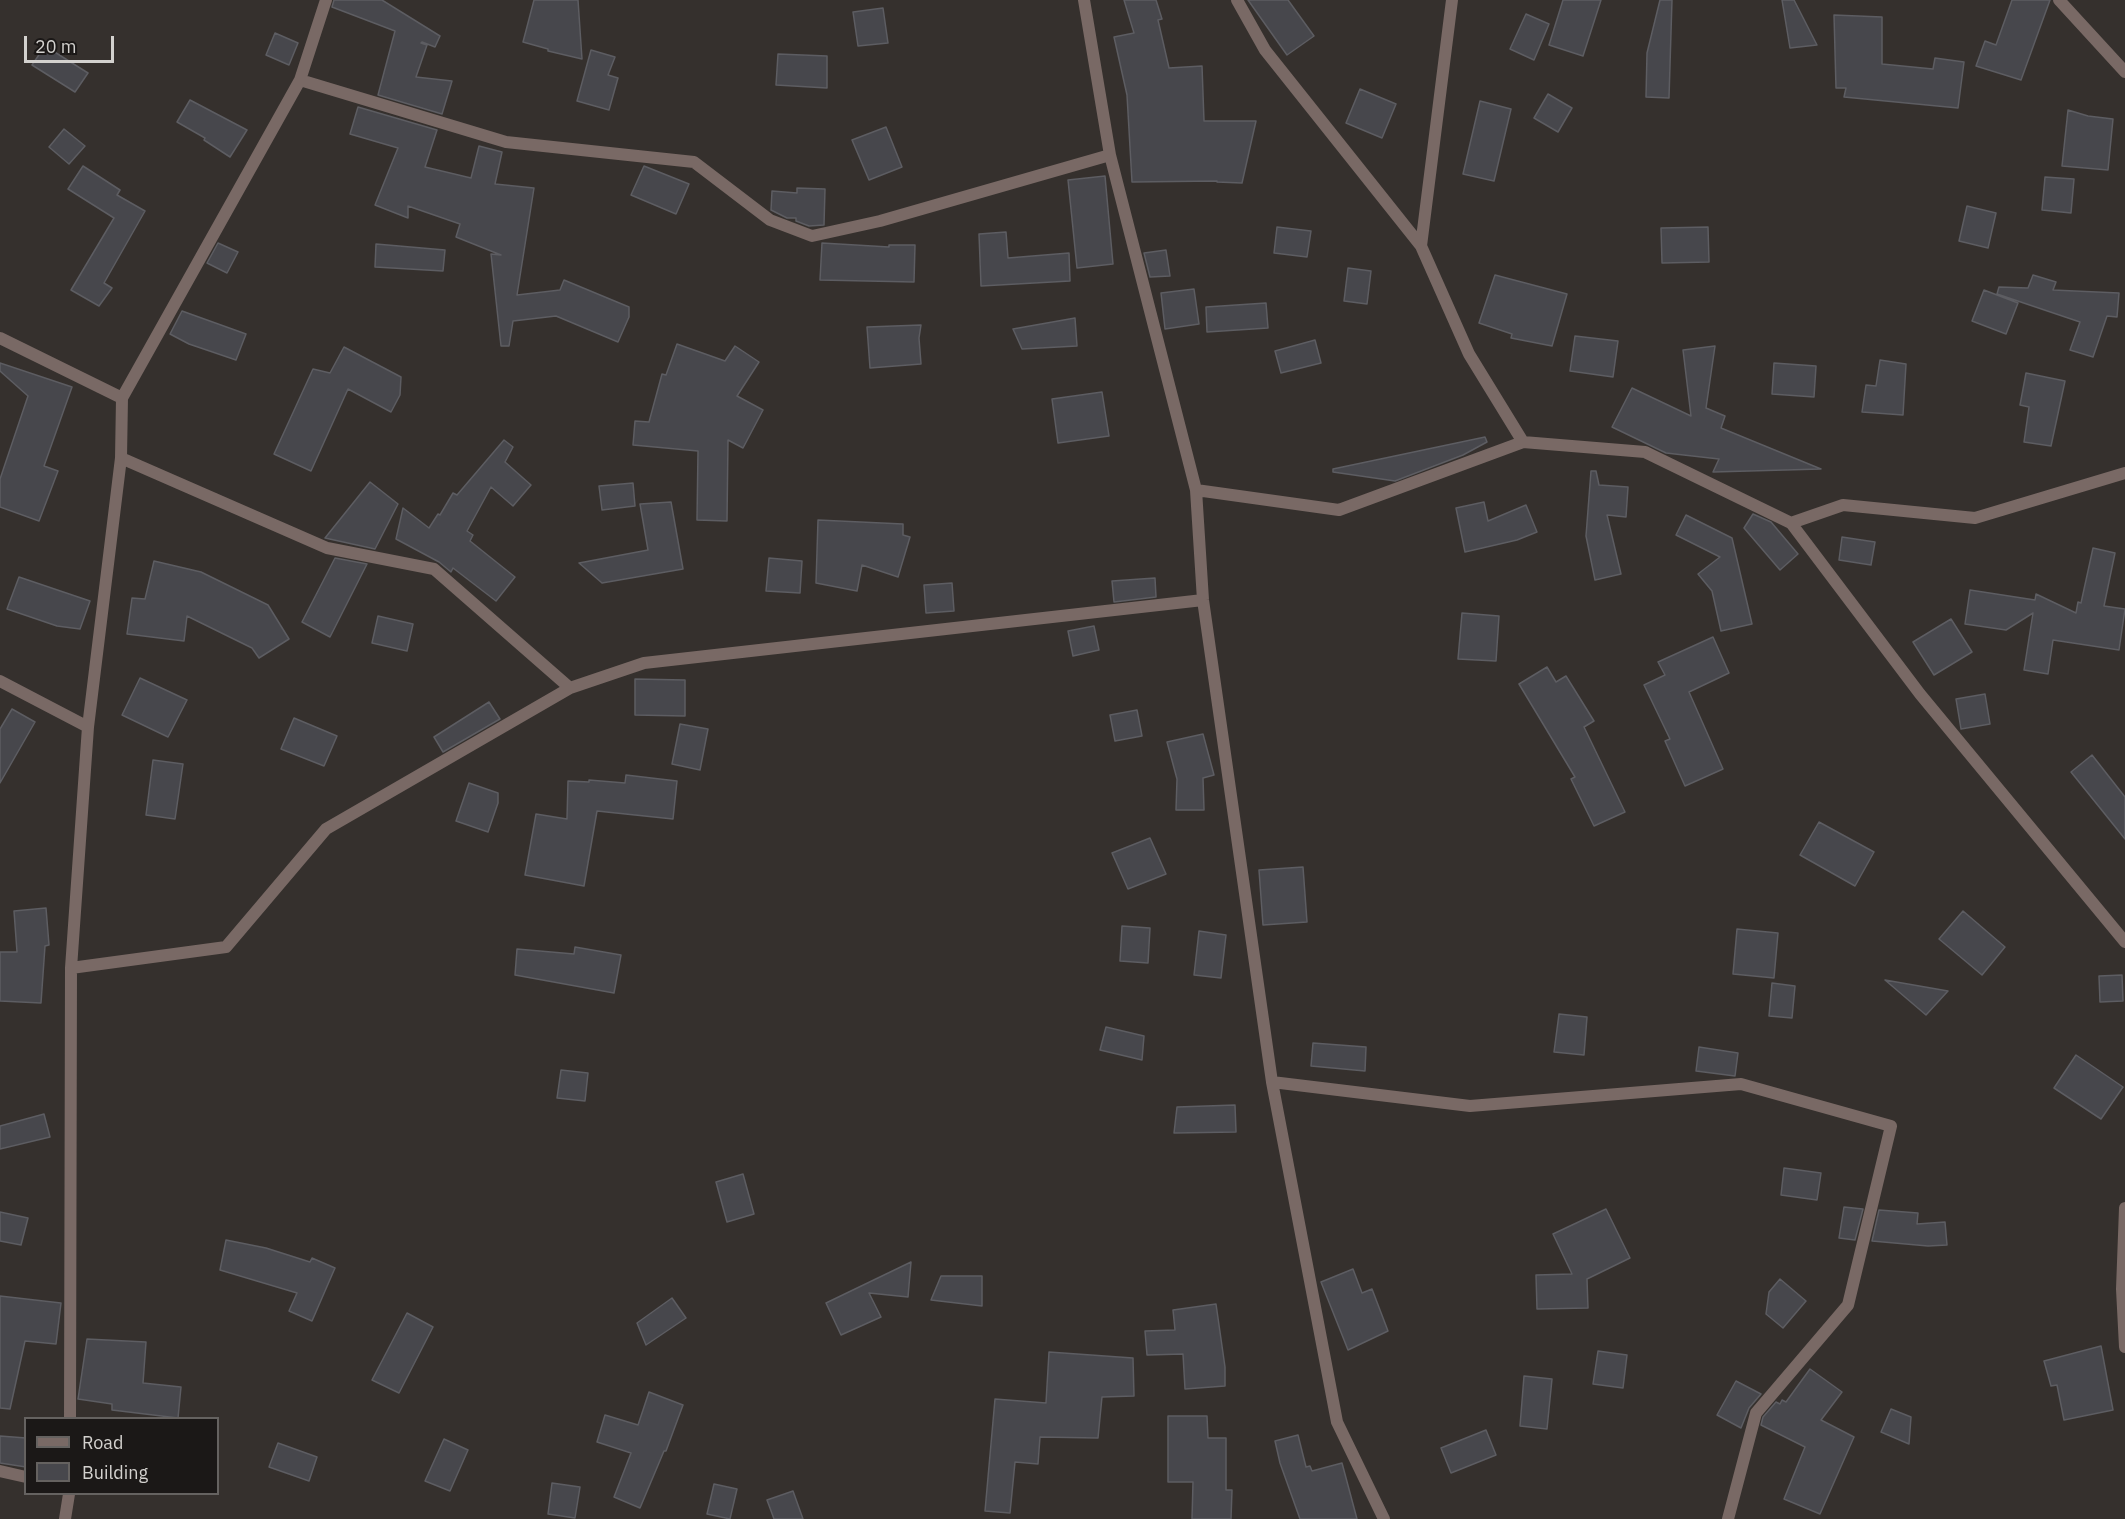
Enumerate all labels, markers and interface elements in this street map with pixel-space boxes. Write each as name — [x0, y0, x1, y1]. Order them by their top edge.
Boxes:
scale bar — [27, 24, 117, 62]
text: 20 m — [35, 35, 77, 58]
legend — [24, 1417, 219, 1495]
text: Road — [82, 1431, 123, 1454]
text: Building — [82, 1461, 148, 1484]

